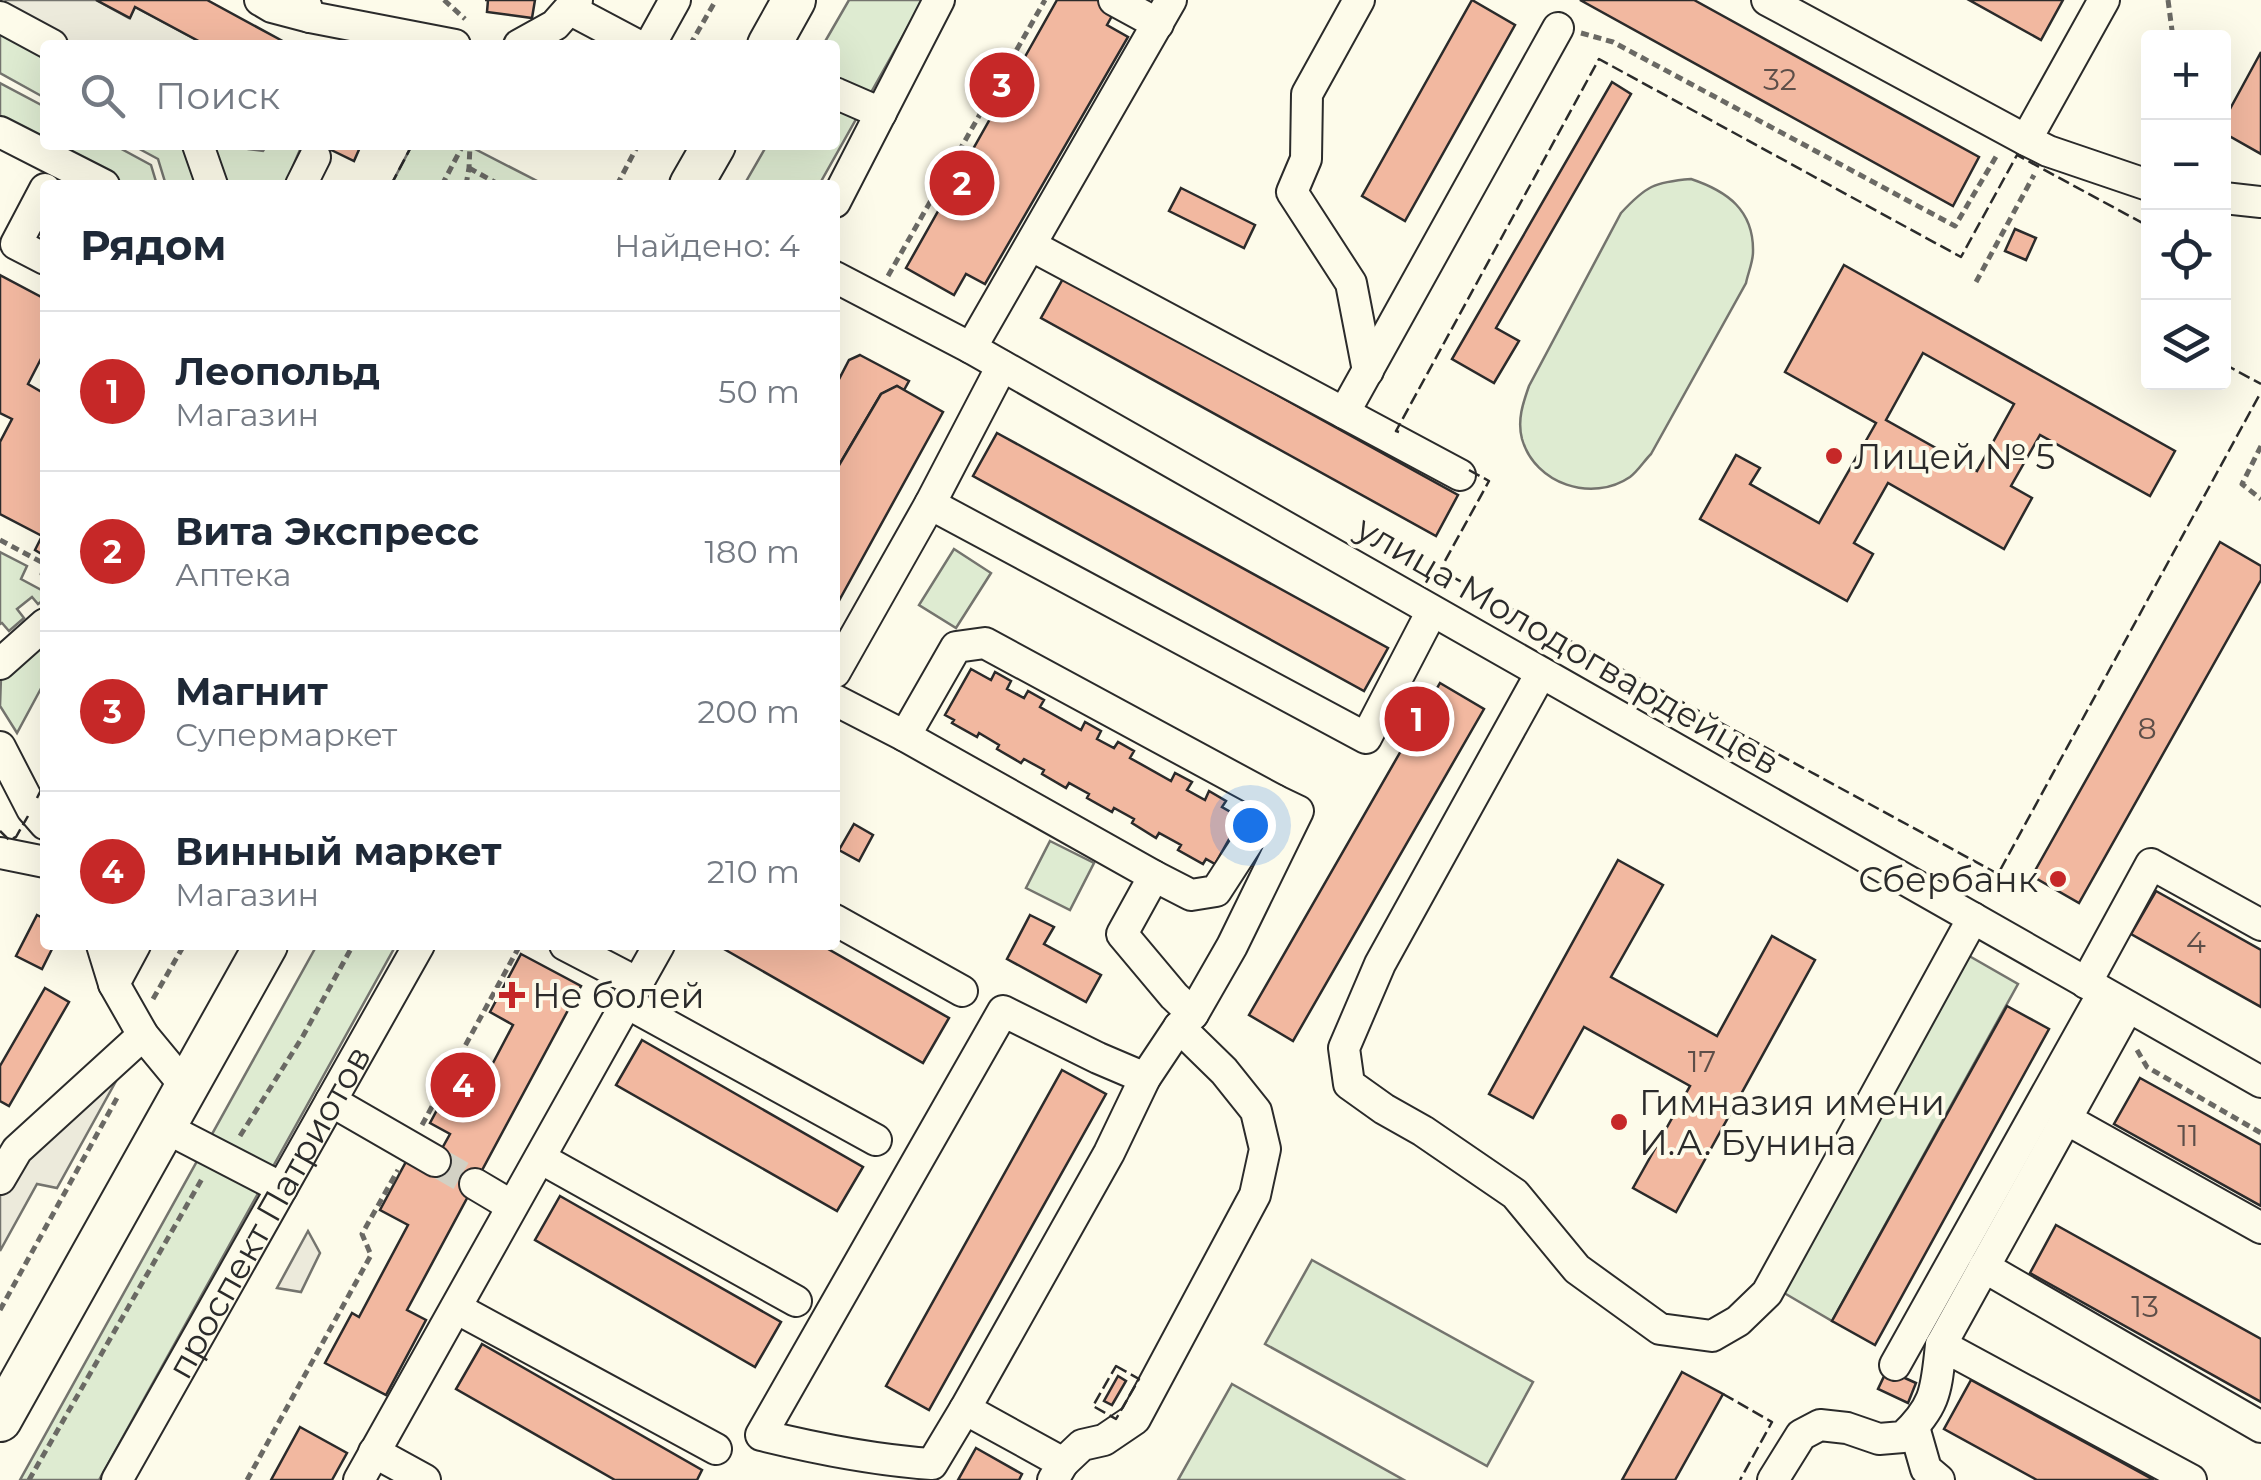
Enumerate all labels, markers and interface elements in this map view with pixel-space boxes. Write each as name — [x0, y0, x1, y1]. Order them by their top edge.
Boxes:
map controls — [2141, 30, 2231, 390]
button: + — [2141, 30, 2231, 120]
search box — [40, 40, 840, 150]
pin: 3 — [970, 48, 1034, 122]
house number: 32 — [1763, 61, 1797, 98]
icon: search — [75, 68, 130, 123]
text: Поиск — [155, 72, 280, 119]
button: − — [2141, 120, 2231, 210]
pin: 2 — [930, 146, 994, 220]
button: locate — [2141, 210, 2231, 300]
text: Рядом — [80, 219, 227, 271]
text: Найдено: 4 — [614, 226, 800, 265]
button: layers — [2141, 300, 2231, 390]
text: Леопольд — [175, 348, 380, 395]
text: 1 — [106, 372, 119, 411]
text: 50 m — [718, 372, 800, 411]
text: Магазин — [175, 395, 319, 434]
place label: Лицей № 5 — [1854, 435, 2055, 478]
marker: Лицей № 5 — [1823, 445, 1845, 467]
street label: улица Молодогвардейцев — [1348, 506, 1787, 784]
text: Вита Экспресс — [175, 508, 479, 555]
text: 2 — [103, 532, 122, 571]
text: 180 m — [705, 532, 800, 571]
text: Аптека — [175, 555, 291, 594]
text: Магнит — [175, 668, 328, 715]
pin: 1 — [1384, 682, 1450, 756]
text: 3 — [103, 692, 122, 731]
text: 200 m — [697, 692, 800, 731]
house number: 8 — [2137, 710, 2157, 747]
text: Супермаркет — [175, 715, 397, 754]
your location — [1225, 800, 1276, 851]
text: Винный маркет — [175, 828, 502, 875]
text: 4 — [101, 852, 124, 891]
text: 210 m — [707, 852, 800, 891]
place label: Сбербанк — [1858, 858, 2038, 901]
marker: Сбербанк — [2047, 868, 2069, 890]
text: Магазин — [175, 875, 319, 914]
house number: 4 — [2186, 924, 2206, 961]
place label: Не болей — [532, 974, 705, 1017]
marker: Не болей — [501, 984, 523, 1006]
street label: проспект Патриотов — [157, 1038, 379, 1386]
house number: 17 — [1688, 1043, 1716, 1080]
pin: 4 — [430, 1048, 496, 1122]
place label: Гимназия имени И.А. Бунина — [1639, 1081, 1945, 1164]
marker: Гимназия имени И.А. Бунина — [1608, 1111, 1630, 1133]
house number: 11 — [2177, 1117, 2199, 1154]
house number: 13 — [2131, 1288, 2159, 1325]

